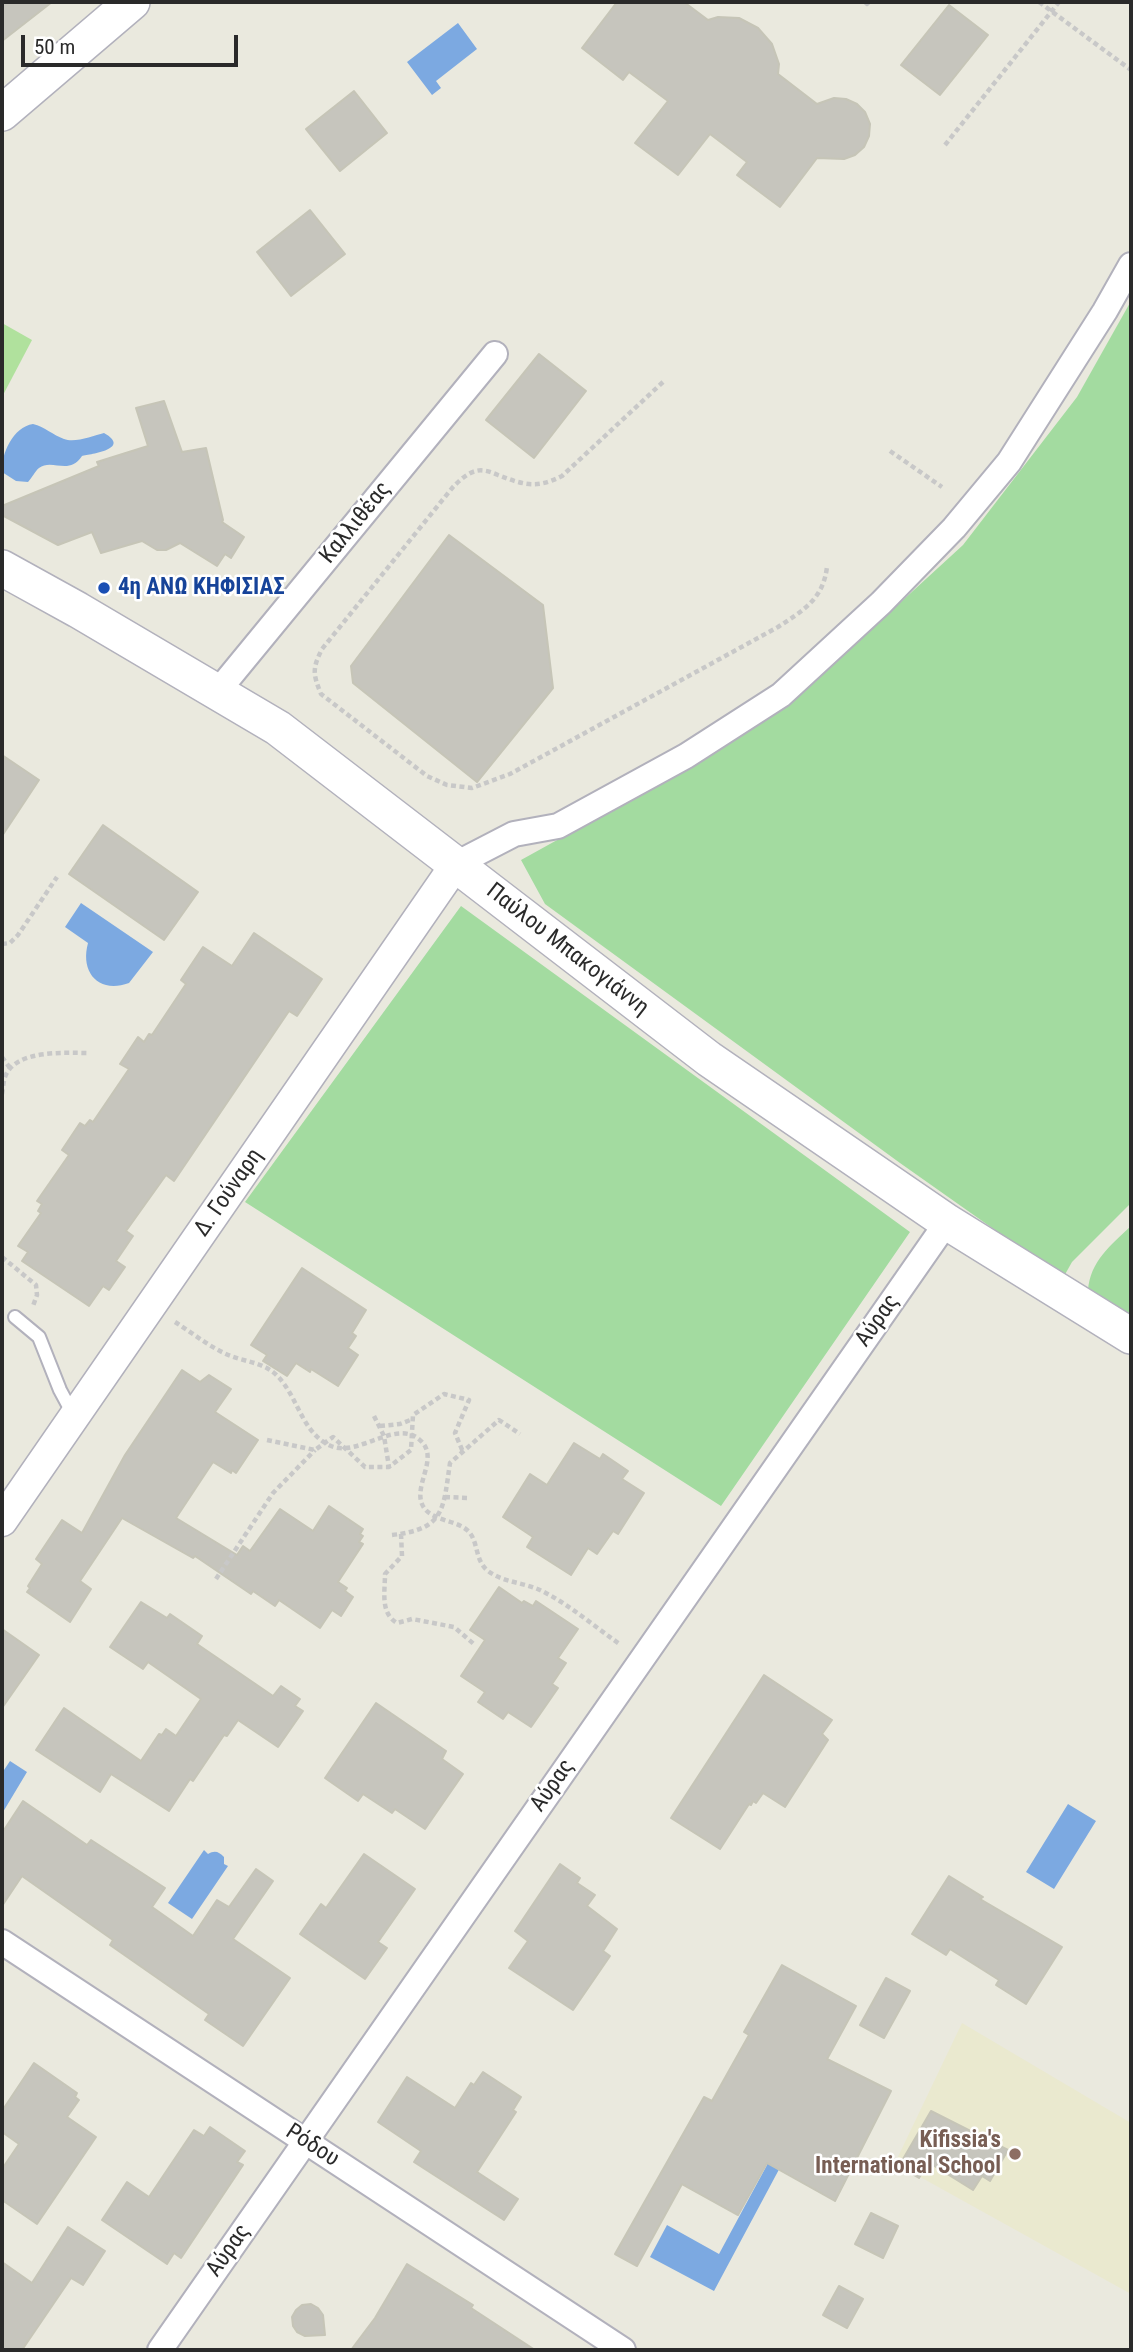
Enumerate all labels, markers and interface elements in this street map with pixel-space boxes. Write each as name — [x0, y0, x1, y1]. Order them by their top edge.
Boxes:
scale bar — [24, 21, 242, 65]
text: 50 m — [34, 35, 75, 59]
street label: Καλλιθέας — [315, 476, 397, 570]
place label: 4η ΑΝΩ ΚΗΦΙΣΙΑΣ — [118, 574, 285, 602]
marker: 4η ΑΝΩ ΚΗΦΙΣΙΑΣ — [96, 580, 112, 596]
street label: Παύλου Μπακογιάννη — [480, 878, 654, 1022]
street label: Δ. Γούναρη — [189, 1144, 269, 1242]
street label: Αύρας — [850, 1289, 906, 1353]
street label: Αύρας — [525, 1754, 581, 1818]
street label: Ρόδου — [280, 2119, 344, 2173]
place label: Kifissia's International School — [815, 2127, 1001, 2181]
marker: Kifissia's International School — [1007, 2146, 1023, 2162]
street label: Αύρας — [201, 2219, 257, 2283]

